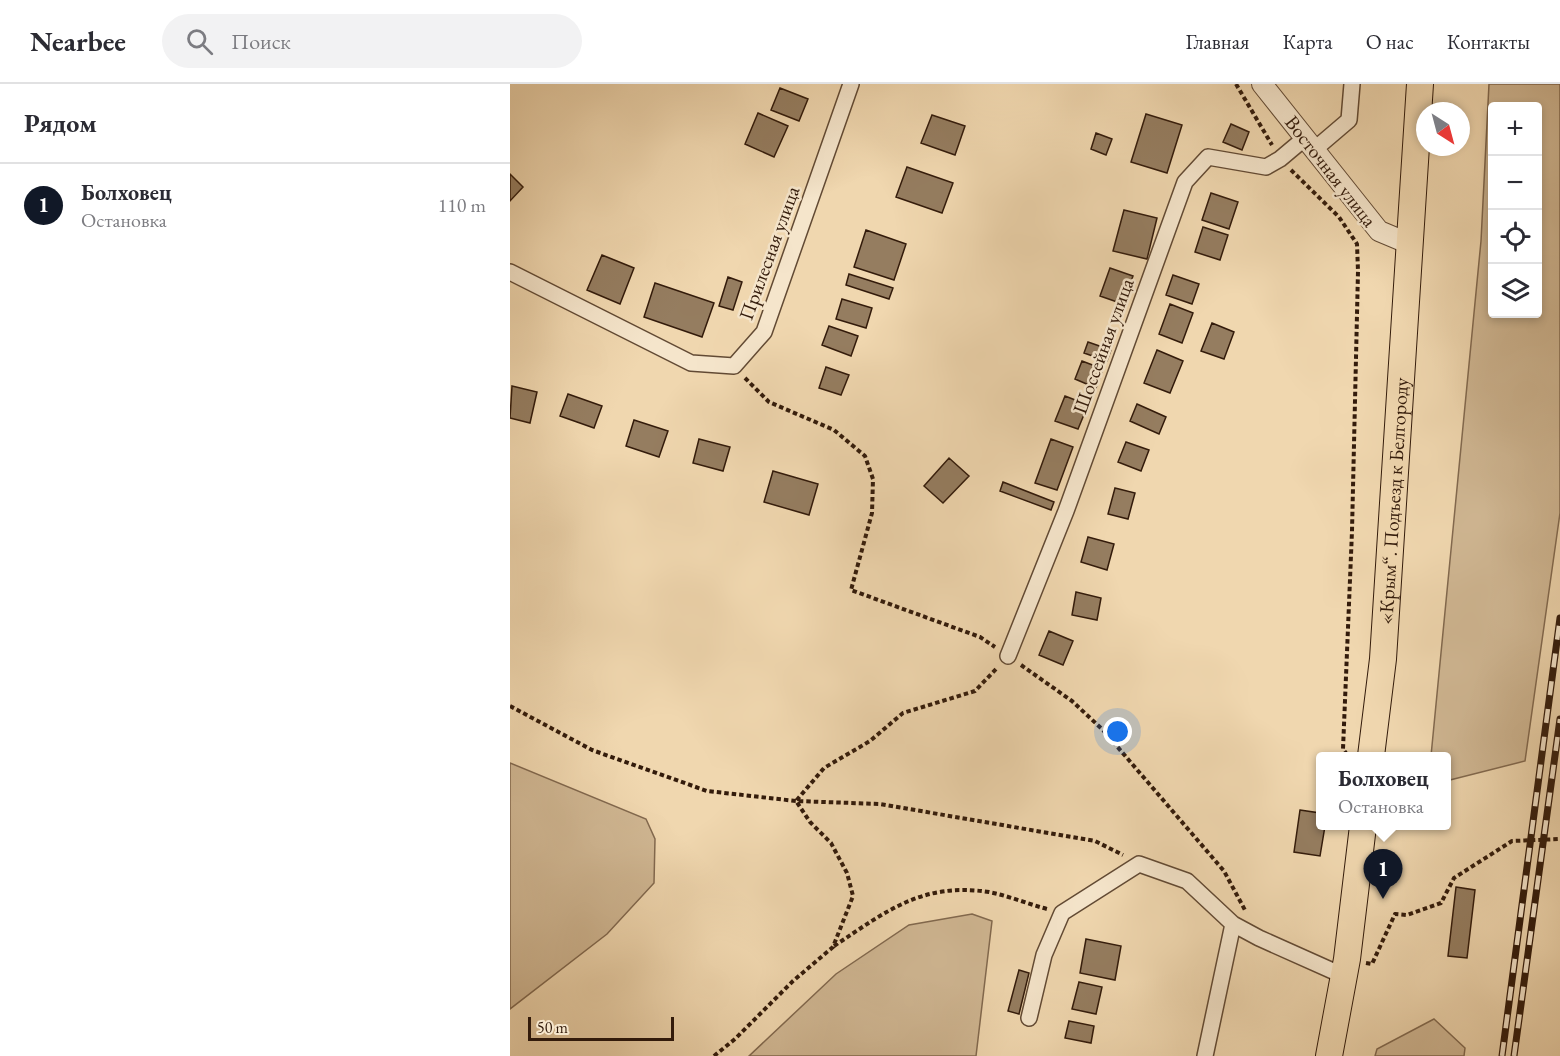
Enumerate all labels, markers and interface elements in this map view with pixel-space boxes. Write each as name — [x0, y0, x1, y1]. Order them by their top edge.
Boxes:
search box — [162, 14, 582, 68]
text: Nearbee — [30, 23, 126, 59]
icon: search — [183, 25, 216, 58]
text: Поиск — [231, 27, 291, 56]
text: Главная — [1185, 28, 1249, 55]
text: Карта — [1282, 28, 1333, 55]
text: О нас — [1366, 28, 1414, 55]
text: Контакты — [1447, 28, 1530, 55]
north arrow — [1416, 102, 1470, 156]
map controls — [1488, 102, 1542, 318]
button: + — [1488, 102, 1542, 156]
text: Рядом — [24, 106, 97, 140]
street label: Восточная улица — [1279, 110, 1383, 232]
button: − — [1488, 156, 1542, 210]
text: Болховец — [81, 178, 172, 207]
street label: Прилесная улица — [733, 182, 805, 324]
text: 1 — [38, 192, 49, 218]
text: 110 m — [438, 192, 486, 218]
text: Остановка — [81, 207, 167, 233]
button: locate — [1488, 210, 1542, 264]
button: layers — [1488, 264, 1542, 318]
street label: Шоссейная улица — [1066, 275, 1140, 417]
street label: «Крым“. Подъезд к Белгороду — [1372, 376, 1414, 625]
your location — [1103, 717, 1132, 746]
popup — [1316, 752, 1451, 830]
text: Болховец — [1338, 764, 1429, 793]
text: Остановка — [1338, 793, 1424, 819]
pin: 1 — [1364, 850, 1402, 899]
scale bar — [528, 1014, 674, 1042]
text: 50 m — [537, 1017, 568, 1038]

